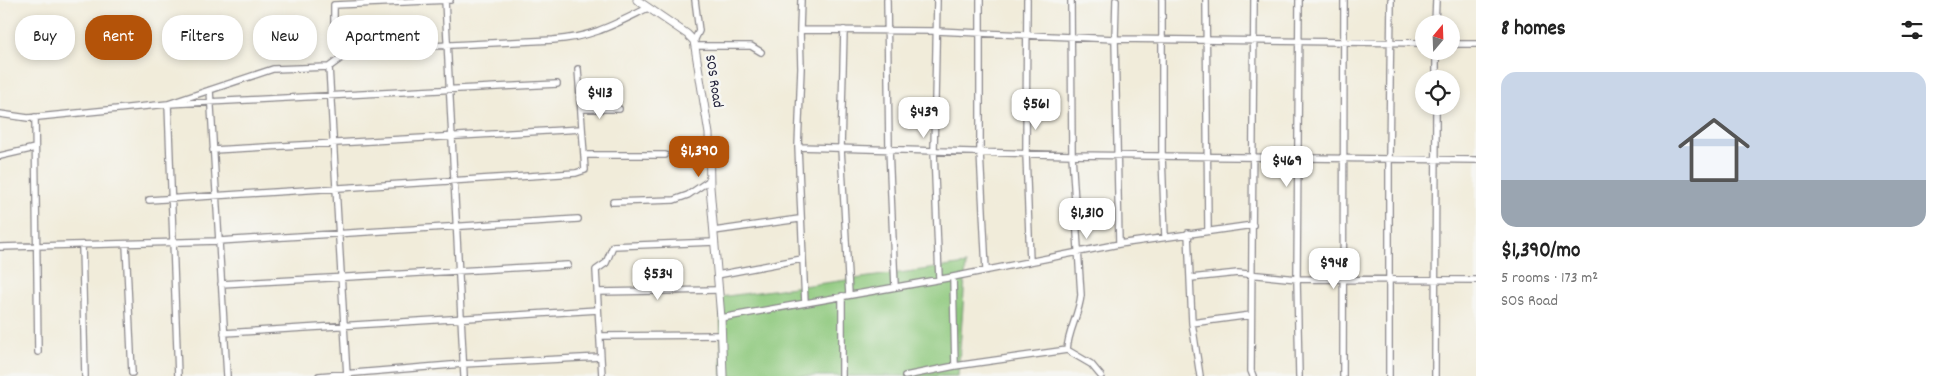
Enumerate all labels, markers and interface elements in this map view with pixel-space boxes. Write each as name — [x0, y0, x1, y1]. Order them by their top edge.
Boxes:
chip: Buy — [15, 15, 75, 60]
chip: Rent — [85, 15, 152, 60]
chip: Filters — [162, 15, 243, 60]
chip: New — [253, 15, 317, 60]
chip: Apartment — [327, 15, 438, 60]
north arrow — [1415, 15, 1460, 60]
map controls — [1415, 15, 1460, 115]
text: 8 homes — [1501, 15, 1566, 45]
icon: filters — [1898, 16, 1926, 44]
street label: SOS Road — [698, 53, 728, 109]
button: locate — [1415, 70, 1460, 115]
pin: $413 — [570, 78, 630, 120]
text: $413 — [587, 82, 613, 105]
pin: $561 — [1006, 88, 1066, 131]
text: $561 — [1023, 93, 1049, 116]
pin: $439 — [894, 96, 954, 139]
text: $439 — [909, 101, 939, 124]
icon: home — [1669, 105, 1759, 195]
pin: $1,390 — [658, 136, 740, 178]
text: $1,390 — [680, 140, 718, 163]
pin: $469 — [1257, 146, 1317, 188]
text: $469 — [1272, 150, 1302, 173]
pin: $1,310 — [1046, 198, 1128, 240]
text: $1,310 — [1070, 202, 1104, 225]
text: $1,390/mo — [1501, 237, 1580, 267]
pin: $948 — [1304, 248, 1364, 290]
text: $948 — [1320, 252, 1348, 275]
pin: $534 — [628, 258, 688, 301]
text: $534 — [643, 263, 673, 286]
text: 5 rooms · 173 m² — [1501, 267, 1598, 290]
text: SOS Road — [1501, 290, 1558, 313]

